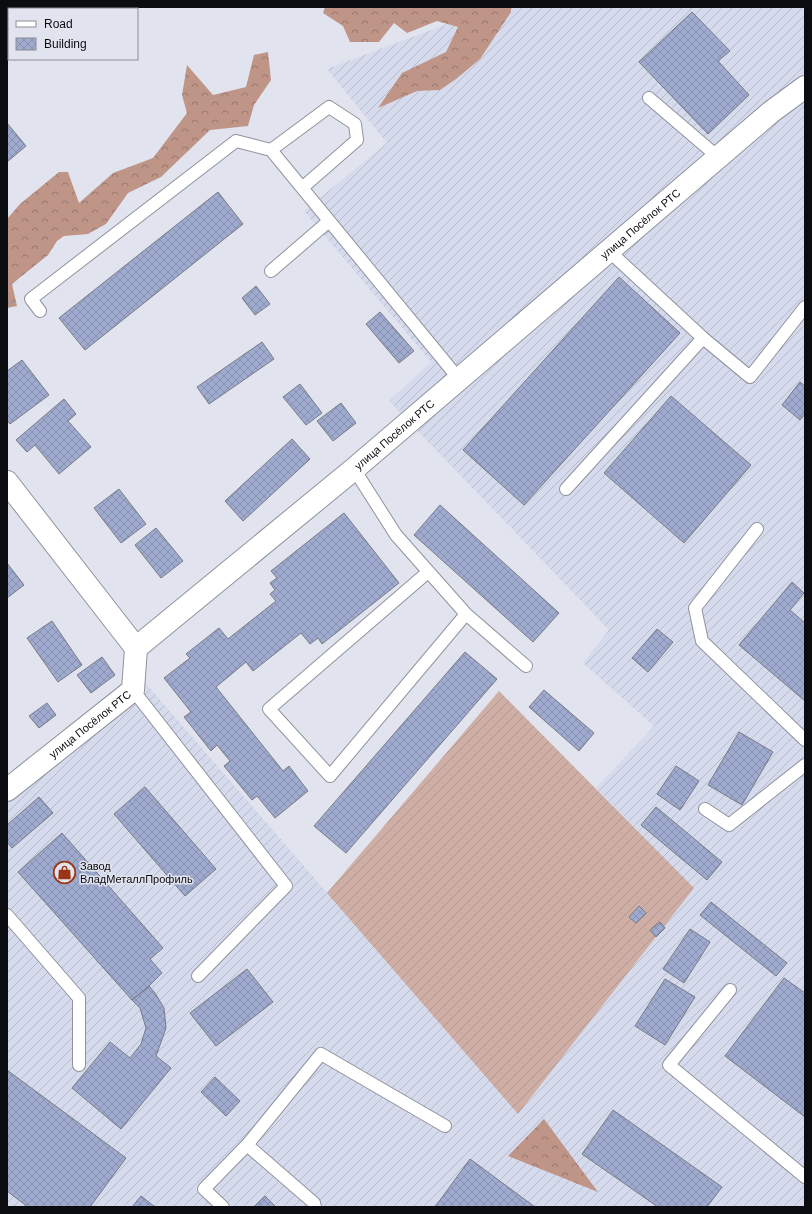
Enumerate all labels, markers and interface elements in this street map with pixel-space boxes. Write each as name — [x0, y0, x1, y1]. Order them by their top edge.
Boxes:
legend — [8, 8, 138, 60]
text: Road — [44, 17, 73, 31]
text: Building — [44, 37, 87, 51]
street label: улица Посёлок РТС — [598, 186, 683, 261]
street label: улица Посёлок РТС — [352, 397, 437, 472]
street label: улица Посёлок РТС — [47, 688, 133, 760]
shop icon: Завод ВладМеталлПрофиль — [52, 859, 78, 885]
place label: Завод ВладМеталлПрофиль — [80, 860, 193, 885]

